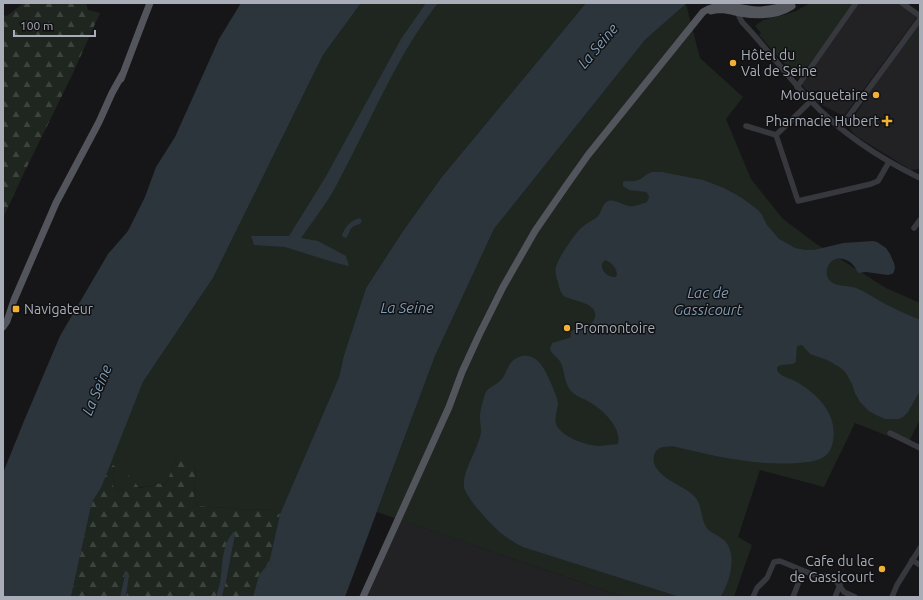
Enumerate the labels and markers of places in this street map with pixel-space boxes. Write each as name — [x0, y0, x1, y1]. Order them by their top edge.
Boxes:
place label: Hôtel du Val de Seine — [741, 47, 817, 79]
marker: Hôtel du Val de Seine — [728, 58, 738, 68]
place label: Mousquetaire — [781, 87, 868, 103]
marker: Mousquetaire — [871, 90, 881, 100]
place label: Pharmacie Hubert — [766, 113, 879, 129]
marker: Pharmacie Hubert — [882, 116, 892, 126]
place label: Navigateur — [24, 301, 94, 317]
marker: Navigateur — [11, 304, 21, 314]
place label: Promontoire — [575, 320, 655, 336]
marker: Promontoire — [562, 323, 572, 333]
place label: Cafe du lac de Gassicourt — [789, 553, 874, 585]
marker: Cafe du lac de Gassicourt — [877, 564, 887, 574]

